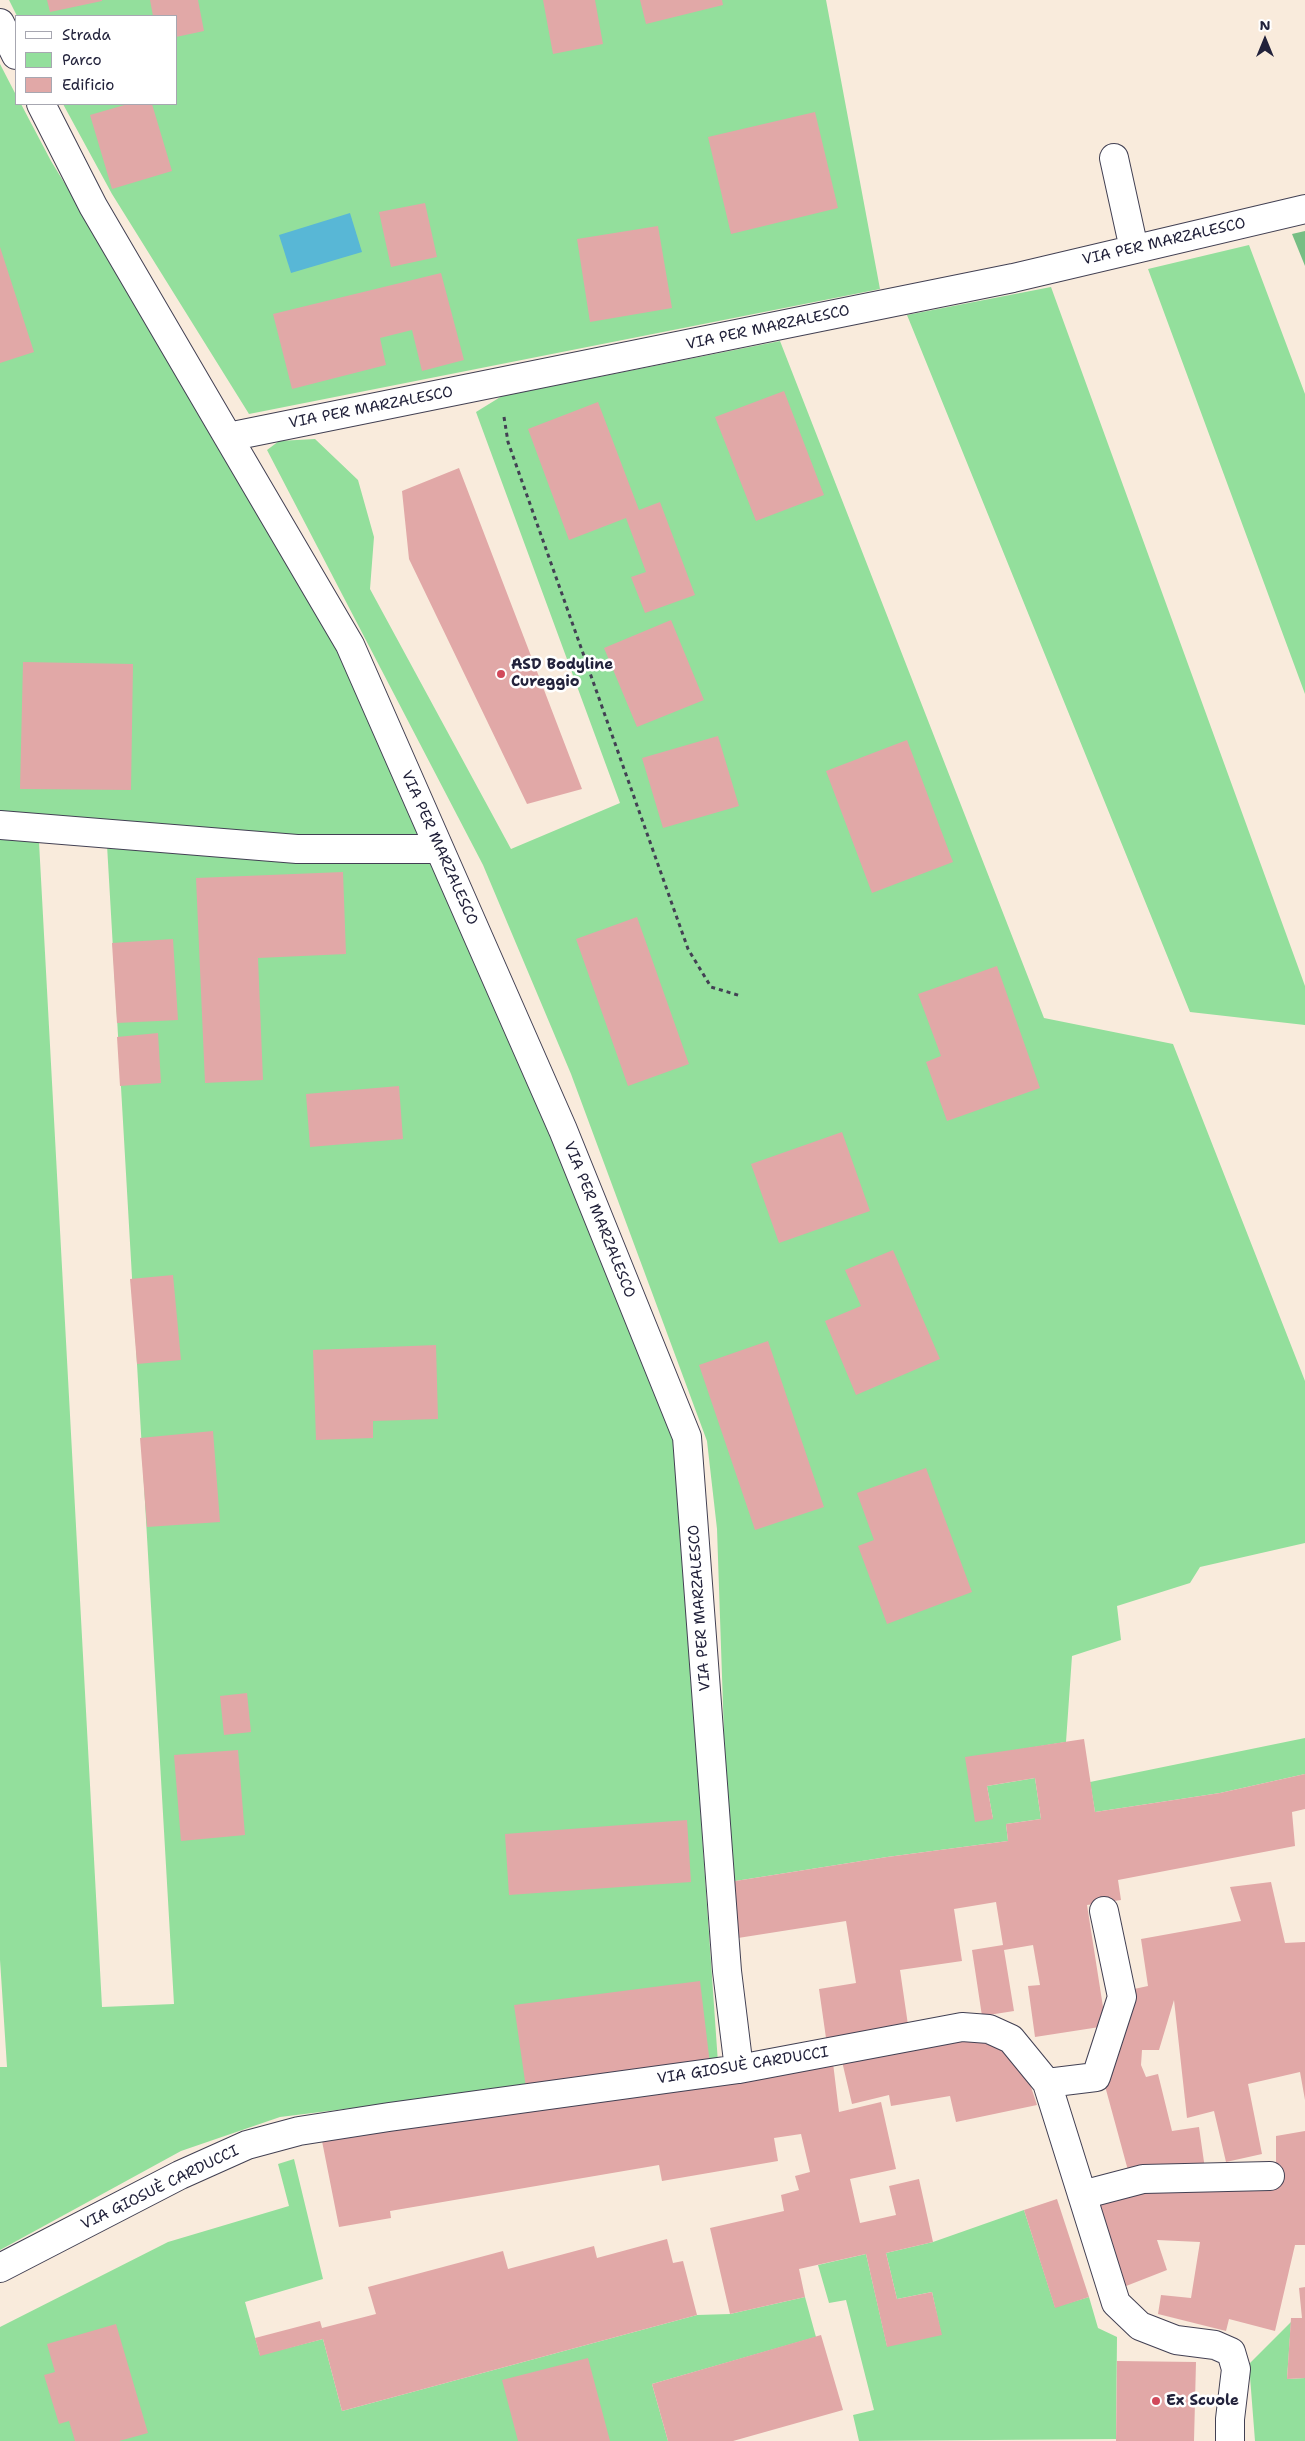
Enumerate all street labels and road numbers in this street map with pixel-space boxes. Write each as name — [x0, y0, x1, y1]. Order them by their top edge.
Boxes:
street label: VIA PER MARZALESCO — [1081, 214, 1247, 270]
street label: VIA PER MARZALESCO — [685, 302, 851, 354]
street label: VIA PER MARZALESCO — [287, 383, 455, 433]
street label: VIA PER MARZALESCO — [397, 768, 481, 928]
street label: VIA PER MARZALESCO — [559, 1139, 639, 1301]
street label: VIA PER MARZALESCO — [685, 1524, 715, 1692]
street label: VIA GIOSUÈ CARDUCCI — [656, 2044, 830, 2088]
street label: VIA GIOSUÈ CARDUCCI — [78, 2142, 242, 2234]

